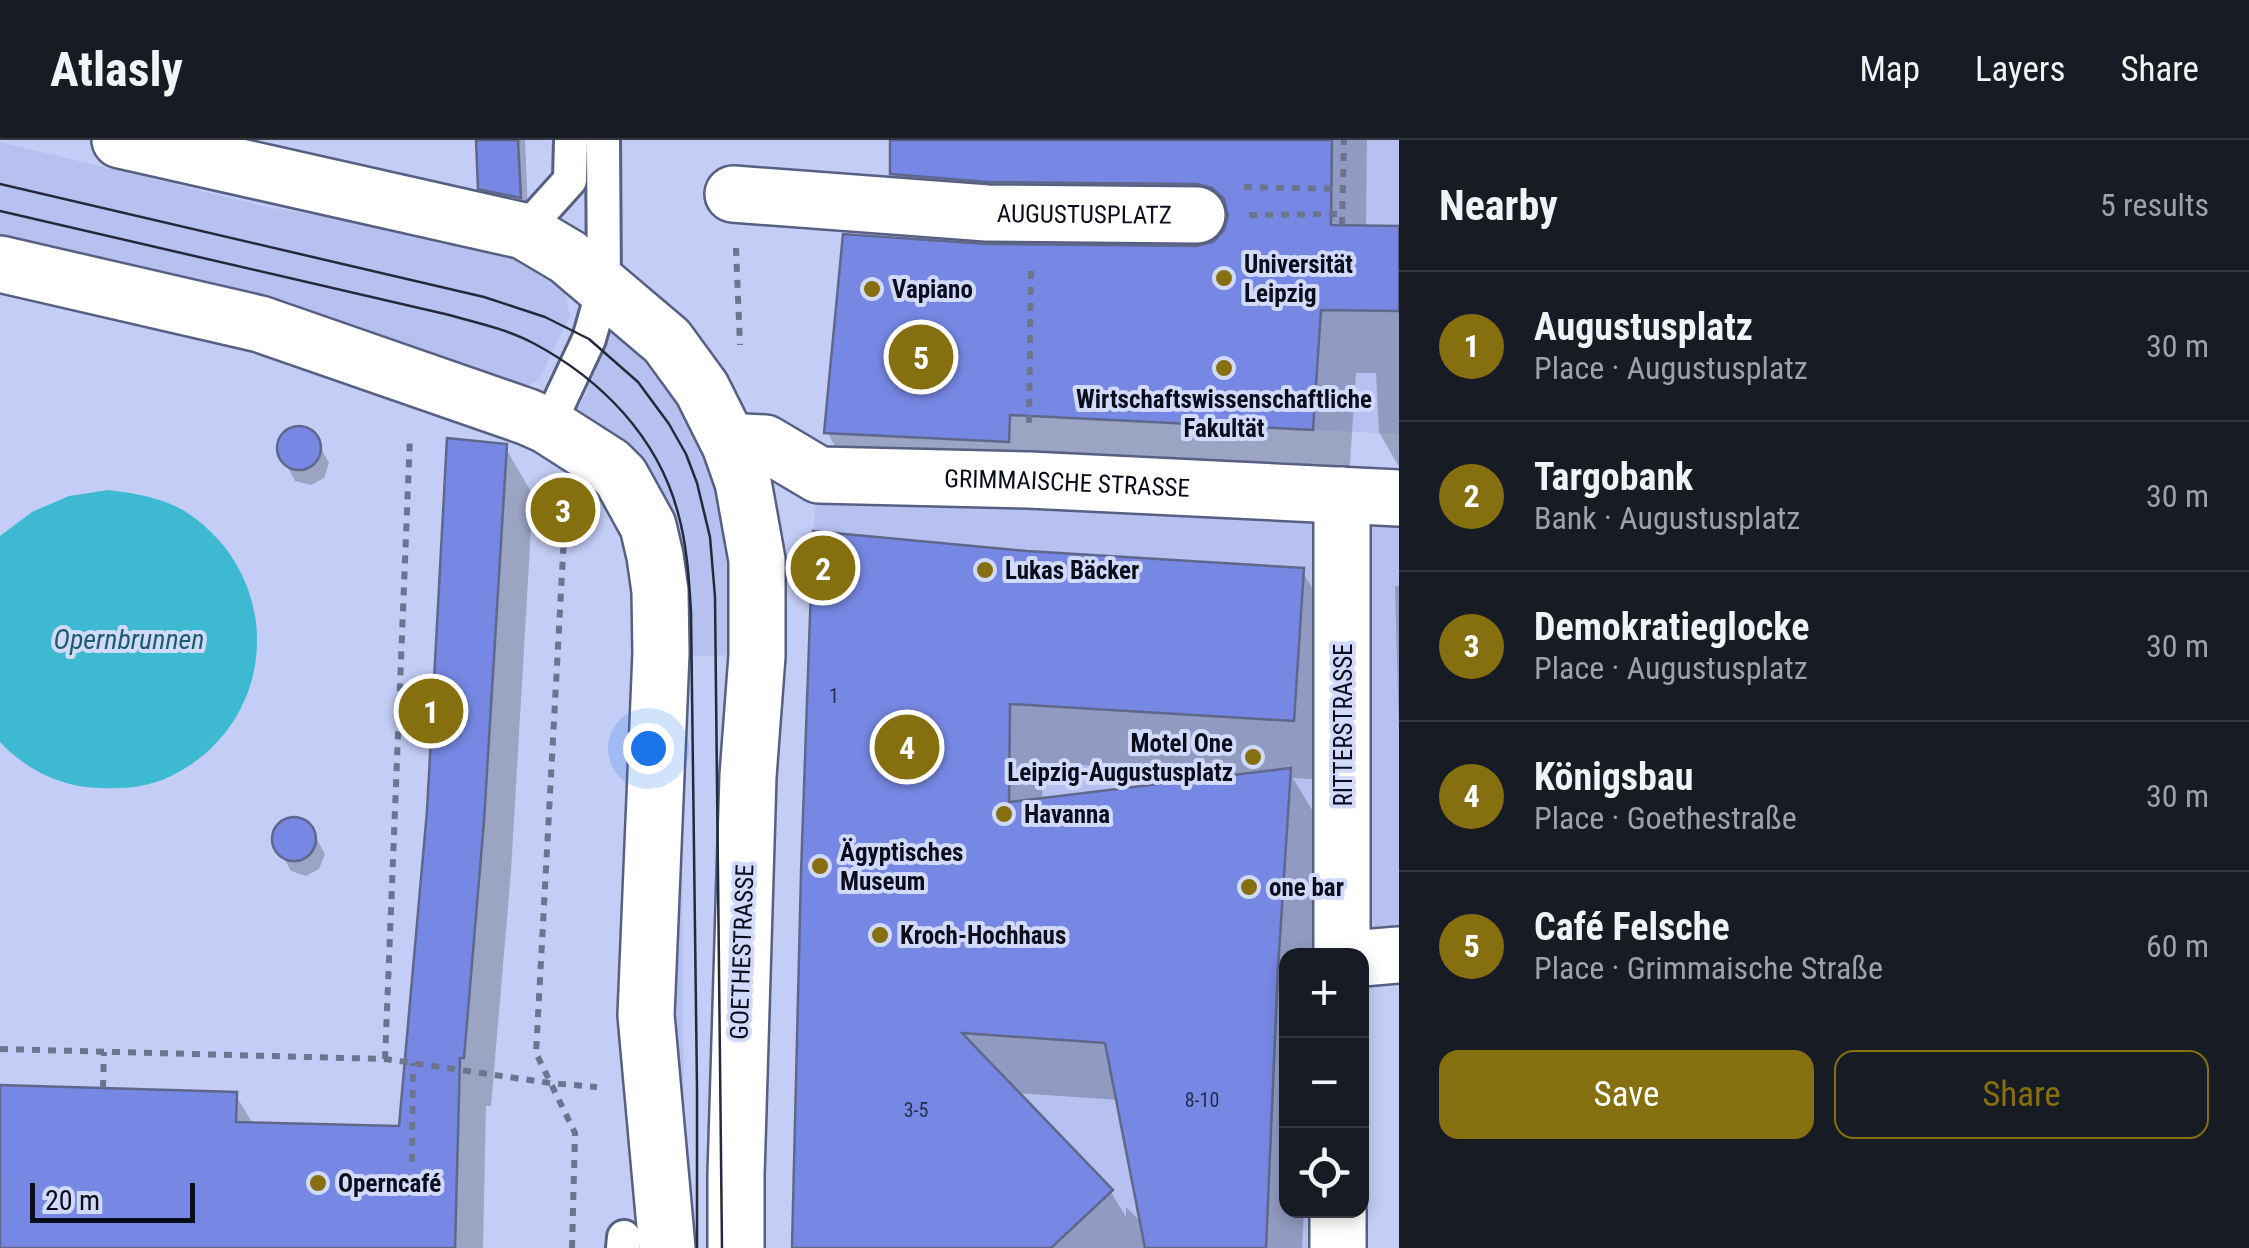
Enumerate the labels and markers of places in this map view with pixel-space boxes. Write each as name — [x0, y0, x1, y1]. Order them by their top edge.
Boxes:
place label: Universität Leipzig — [1244, 250, 1353, 308]
marker: Universität Leipzig — [1213, 267, 1235, 289]
place label: Vapiano — [892, 275, 973, 304]
marker: Vapiano — [861, 278, 883, 300]
pin: 5 — [888, 320, 954, 394]
marker: Wirtschaftswissenschaftliche Fakultät — [1213, 357, 1235, 379]
place label: Wirtschaftswissenschaftliche Fakultät — [1076, 385, 1372, 443]
pin: 3 — [530, 472, 596, 548]
pin: 2 — [790, 530, 856, 606]
place label: Lukas Bäcker — [1005, 556, 1139, 585]
marker: Lukas Bäcker — [974, 559, 996, 581]
pin: 1 — [398, 674, 464, 748]
pin: 4 — [874, 710, 940, 784]
place label: Motel One Leipzig-Augustusplatz — [1007, 729, 1233, 787]
marker: Motel One Leipzig-Augustusplatz — [1242, 746, 1264, 768]
place label: Havanna — [1024, 800, 1110, 829]
marker: Havanna — [993, 803, 1015, 825]
place label: Ägyptisches Museum — [840, 838, 963, 896]
marker: Ägyptisches Museum — [809, 855, 831, 877]
place label: one bar — [1269, 873, 1344, 902]
marker: one bar — [1238, 876, 1260, 898]
place label: Kroch-Hochhaus — [900, 921, 1066, 950]
marker: Kroch-Hochhaus — [869, 924, 891, 946]
place label: Operncafé — [338, 1169, 441, 1198]
marker: Operncafé — [307, 1172, 329, 1194]

